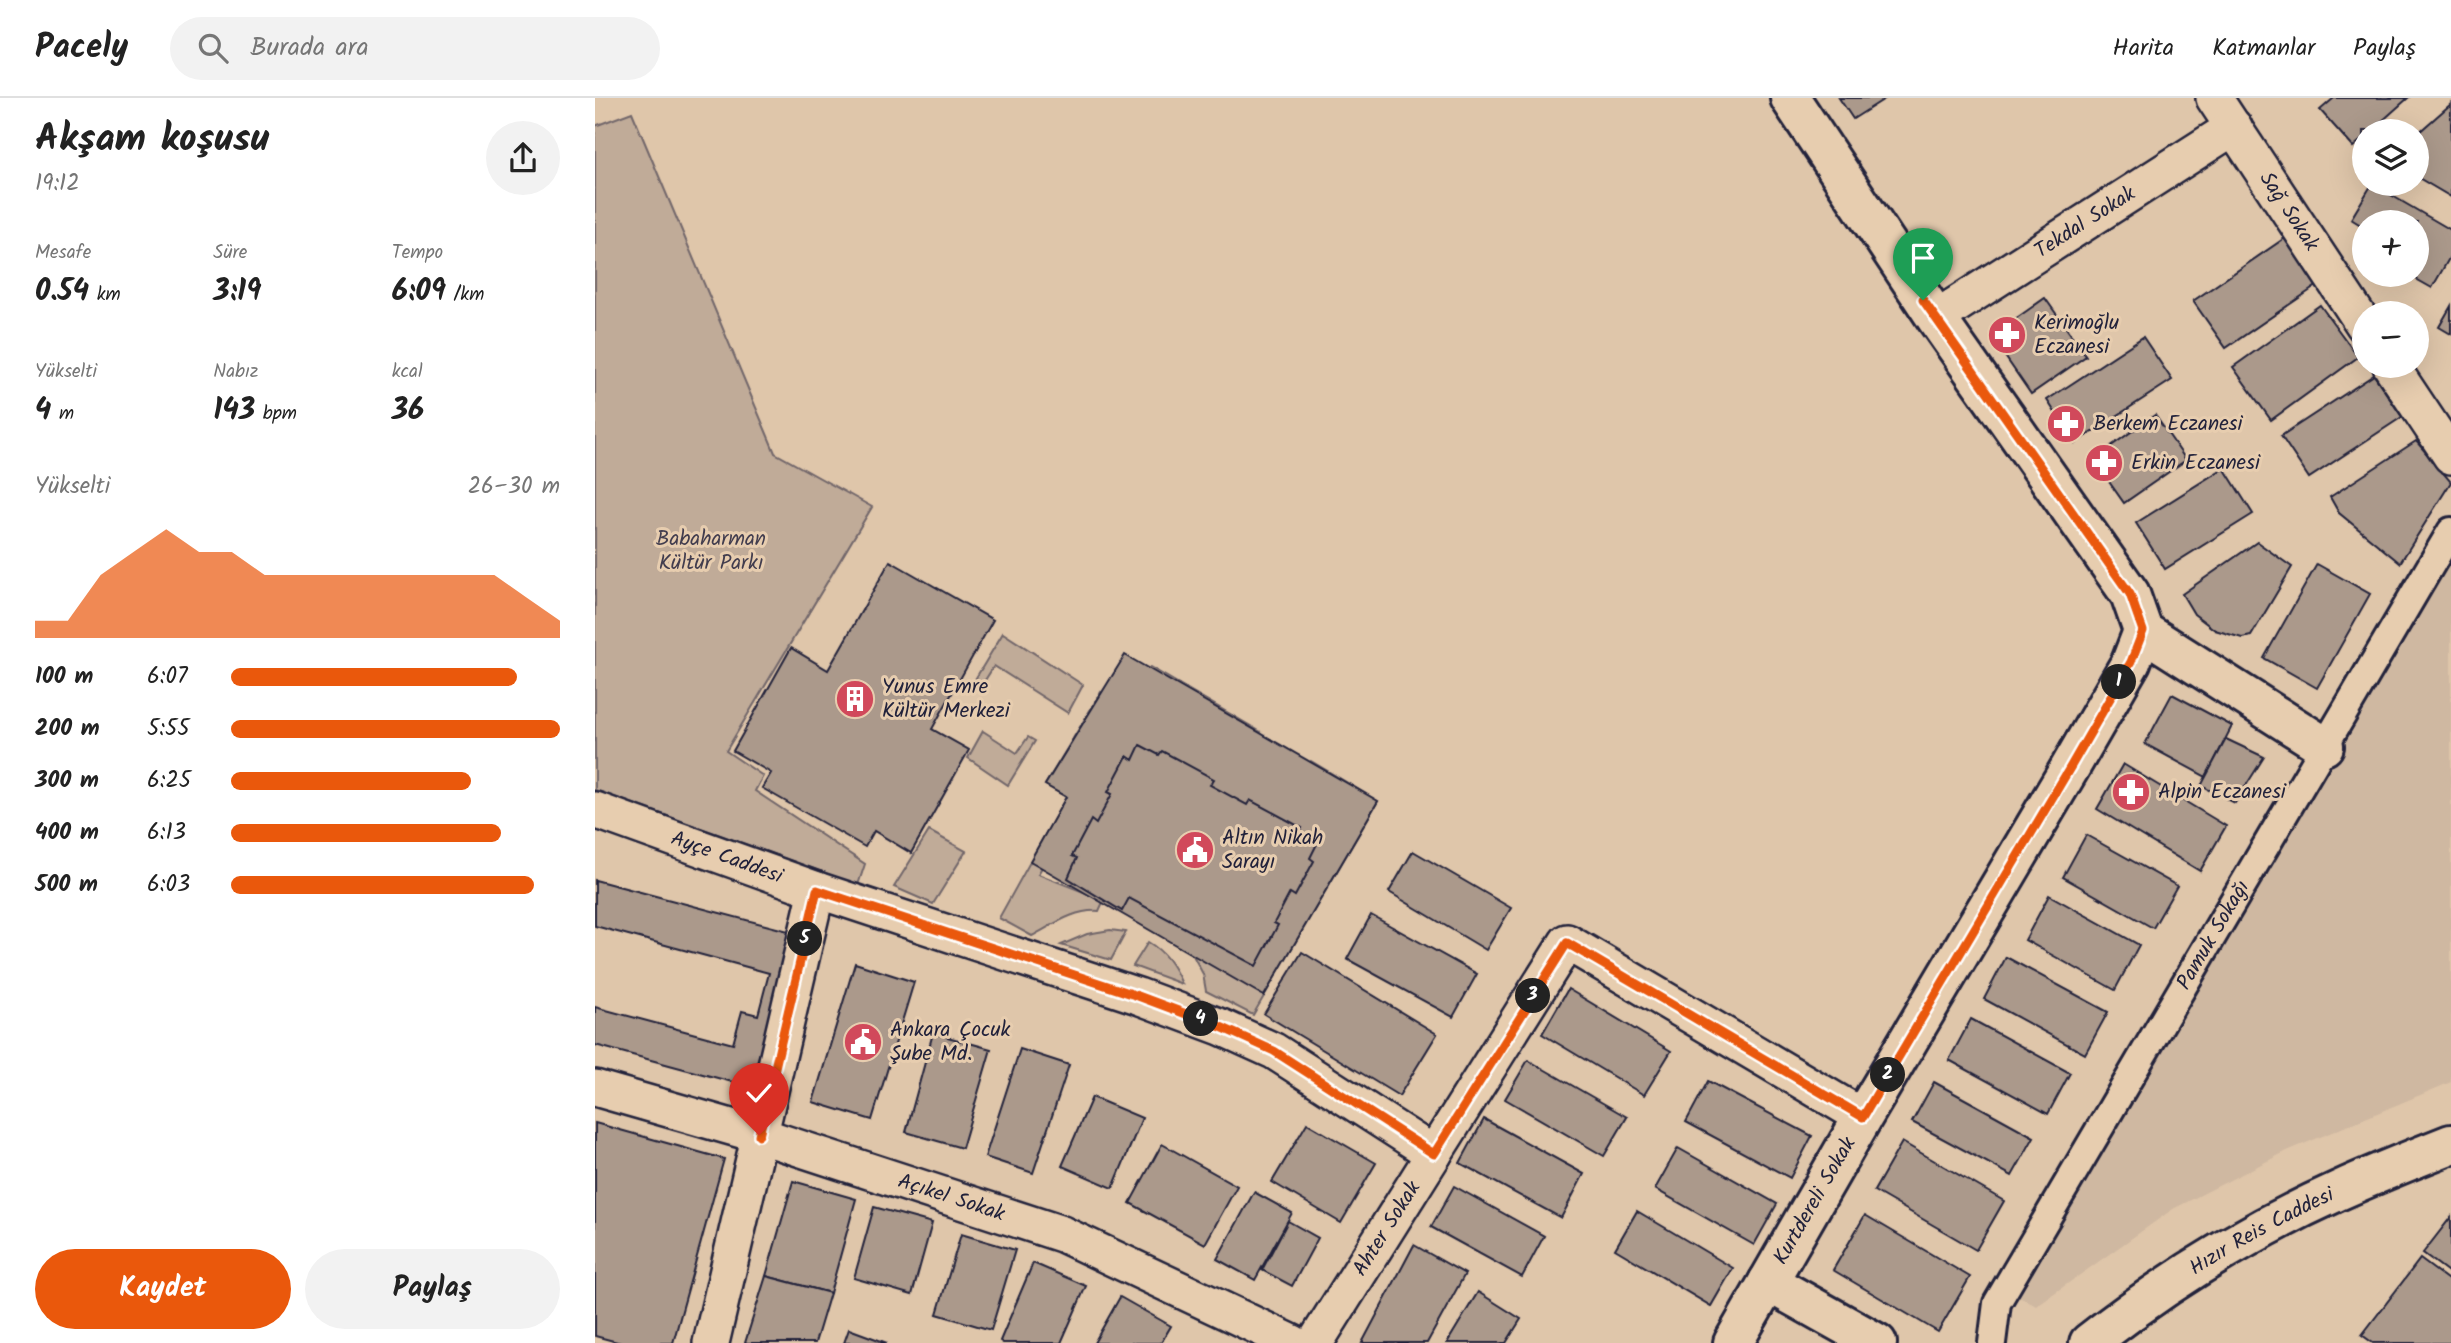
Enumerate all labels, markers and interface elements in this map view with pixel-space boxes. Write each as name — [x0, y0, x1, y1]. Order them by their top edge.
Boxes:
search box — [170, 17, 660, 80]
text: Pacely — [35, 22, 128, 75]
text: Burada ara — [250, 27, 369, 69]
icon: search — [194, 29, 232, 67]
text: Harita — [2113, 29, 2174, 68]
text: Katmanlar — [2212, 29, 2315, 68]
text: Paylaş — [2353, 29, 2416, 68]
text: Akşam koşusu — [35, 110, 269, 170]
map controls — [2352, 119, 2429, 378]
button: layers — [2352, 119, 2429, 196]
button: share — [486, 121, 560, 195]
street label: Sağ Sokak — [2251, 165, 2328, 258]
text: 19:12 — [35, 166, 80, 202]
street label: Tekdal Sokak — [2028, 178, 2142, 267]
button: + — [2352, 210, 2429, 287]
pin — [1893, 228, 1953, 300]
text: Mesafe — [35, 238, 91, 268]
text: Süre — [213, 238, 247, 268]
text: Tempo — [392, 238, 443, 268]
icon: arrive — [1904, 239, 1942, 277]
text: 0.54 — [35, 268, 89, 316]
text: 3:19 — [213, 268, 261, 316]
text: 6:09 — [392, 268, 446, 316]
text: km — [89, 280, 121, 310]
text: /km — [446, 280, 484, 310]
button: − — [2352, 301, 2429, 378]
place label: Kerimoğlu Eczanesi — [2034, 307, 2119, 364]
pharmacy icon: Kerimoğlu Eczanesi — [1986, 314, 2028, 356]
text: Yükselti — [35, 357, 97, 387]
text: Nabız — [213, 357, 258, 387]
text: kcal — [392, 357, 423, 387]
text: 4 — [35, 387, 51, 435]
text: 143 — [213, 387, 255, 435]
text: 36 — [392, 387, 424, 435]
text: m — [51, 399, 74, 429]
text: bpm — [255, 399, 297, 429]
pharmacy icon: Berkem Eczanesi — [2045, 403, 2087, 445]
place label: Berkem Eczanesi — [2093, 408, 2244, 441]
pharmacy icon: Erkin Eczanesi — [2083, 442, 2125, 484]
place label: Erkin Eczanesi — [2131, 447, 2261, 480]
text: Yükselti — [35, 469, 110, 505]
text: 26–30 m — [468, 469, 560, 505]
park label: Babaharman Kültür Parkı — [656, 523, 766, 580]
text: 100 m — [35, 659, 93, 695]
text: 6:07 — [147, 659, 188, 695]
pin: 1 — [2101, 664, 2137, 700]
text: 1 — [2116, 666, 2121, 696]
place label: Yunus Emre Kültür Merkezi — [882, 671, 1011, 728]
building icon: Yunus Emre Kültür Merkezi — [834, 678, 876, 720]
text: 200 m — [35, 711, 100, 747]
text: 5:55 — [147, 711, 190, 747]
text: 300 m — [35, 763, 99, 799]
text: 6:25 — [147, 763, 191, 799]
pharmacy icon: Alpin Eczanesi — [2110, 771, 2152, 813]
place label: Alpin Eczanesi — [2158, 776, 2287, 809]
text: 400 m — [35, 815, 99, 851]
text: 6:13 — [147, 815, 186, 851]
street label: Ayçe Caddesi — [666, 822, 788, 893]
place label: Altın Nikah Sarayı — [1222, 822, 1323, 879]
public building icon: Altın Nikah Sarayı — [1174, 829, 1216, 871]
text: 500 m — [35, 867, 98, 903]
text: 6:03 — [147, 867, 190, 903]
street label: Pamuk Sokağı — [2168, 874, 2258, 996]
pin: 5 — [787, 922, 823, 956]
text: 5 — [800, 923, 809, 953]
pin: 3 — [1515, 978, 1551, 1014]
text: 3 — [1527, 980, 1538, 1010]
pin: 4 — [1183, 1002, 1219, 1037]
text: 4 — [1195, 1003, 1206, 1033]
place label: Ankara Çocuk Şube Md. — [890, 1014, 1011, 1071]
public building icon: Ankara Çocuk Şube Md. — [842, 1021, 884, 1063]
pin: 2 — [1871, 1058, 1905, 1093]
text: 2 — [1882, 1059, 1893, 1089]
pin — [729, 1063, 789, 1135]
icon: check — [740, 1074, 778, 1112]
street label: Kurtdereli Sokak — [1765, 1131, 1865, 1271]
street label: Açıkel Sokak — [894, 1165, 1009, 1231]
street label: Ahter Sokak — [1344, 1174, 1429, 1283]
street label: Hızır Reis Caddesi — [2183, 1178, 2340, 1284]
button: Kaydet — [35, 1249, 291, 1329]
button: Paylaş — [305, 1249, 560, 1329]

